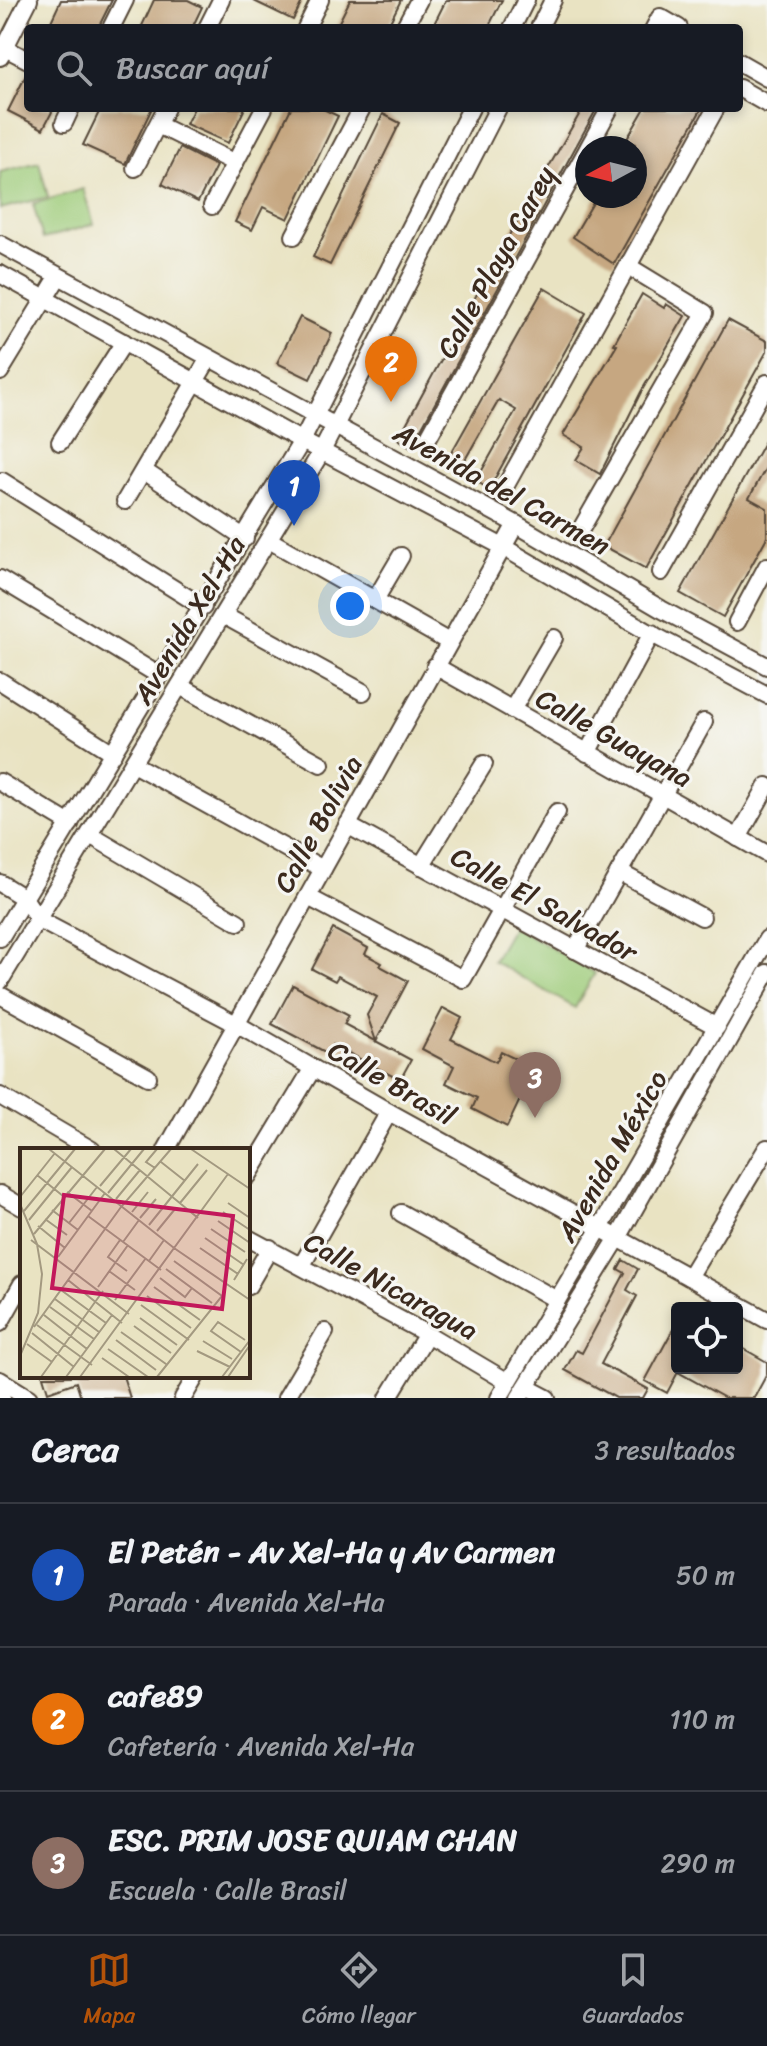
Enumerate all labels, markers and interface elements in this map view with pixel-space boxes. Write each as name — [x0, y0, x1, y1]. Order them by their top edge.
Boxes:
search box — [24, 24, 743, 112]
text: Buscar aquí — [116, 41, 269, 95]
icon: search — [52, 46, 96, 90]
north arrow — [575, 136, 647, 208]
street label: Calle Playa Carey — [423, 156, 570, 367]
pin: 2 — [365, 336, 417, 402]
street label: Avenida del Carmen — [383, 408, 620, 569]
pin: 1 — [268, 460, 320, 526]
street label: Avenida Xel-Ha — [119, 525, 259, 715]
your location — [330, 586, 370, 626]
street label: Calle Guayana — [526, 675, 702, 801]
street label: Calle Bolivia — [260, 746, 376, 902]
street label: Calle El Salvador — [442, 832, 648, 976]
street label: Calle Brasil — [319, 1026, 466, 1140]
pin: 3 — [509, 1052, 561, 1118]
street label: Avenida México — [542, 1061, 681, 1252]
inset map — [20, 1148, 250, 1378]
street label: Calle Nicaragua — [295, 1218, 487, 1354]
map controls — [671, 1302, 743, 1374]
button: locate — [671, 1302, 743, 1374]
text: Cerca — [32, 1420, 119, 1480]
text: 3 resultados — [595, 1427, 735, 1473]
text: El Petén - Av Xel-Ha y Av Carmen — [108, 1525, 555, 1579]
text: 1 — [52, 1552, 64, 1598]
text: 50 m — [676, 1552, 735, 1598]
text: Parada · Avenida Xel-Ha — [108, 1579, 384, 1625]
text: cafe89 — [108, 1669, 203, 1723]
text: 2 — [50, 1696, 66, 1742]
text: 110 m — [670, 1696, 735, 1742]
text: Cafetería · Avenida Xel-Ha — [108, 1723, 414, 1769]
text: ESC. PRIM JOSE QUIAM CHAN — [108, 1813, 517, 1867]
text: 3 — [51, 1840, 65, 1886]
text: 290 m — [661, 1840, 735, 1886]
text: Escuela · Calle Brasil — [108, 1867, 347, 1913]
tab: Mapa — [83, 1948, 135, 2035]
tab: Cómo llegar — [302, 1948, 416, 2035]
tab: Guardados — [582, 1948, 684, 2035]

